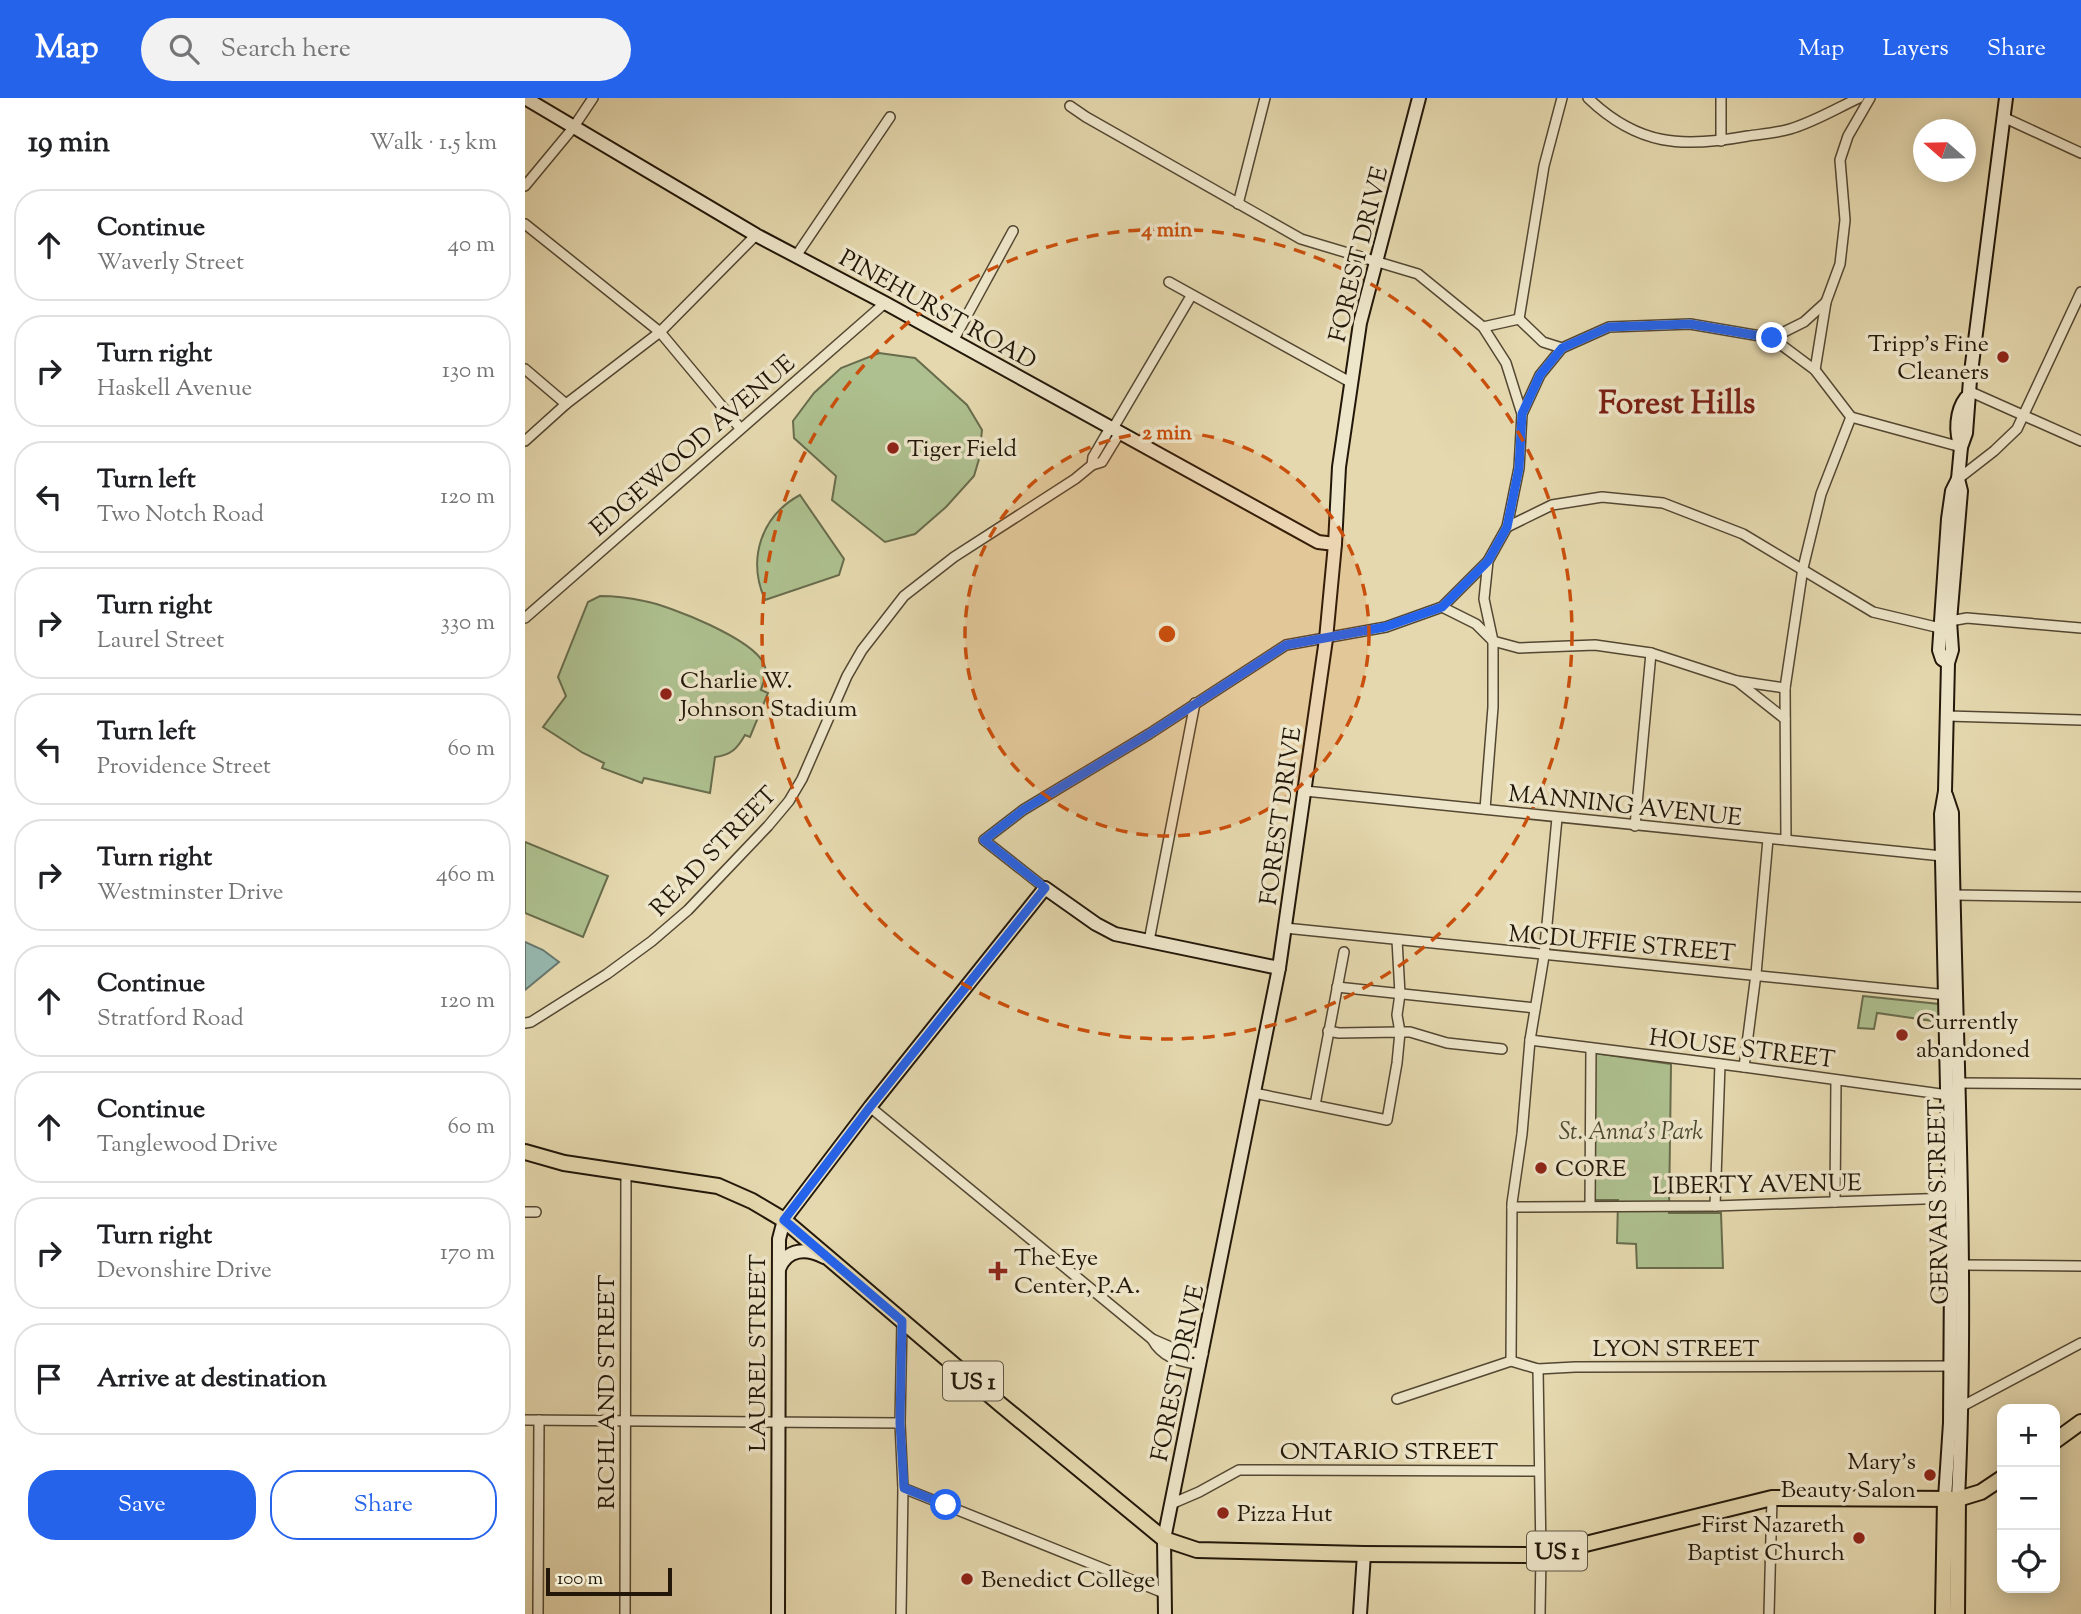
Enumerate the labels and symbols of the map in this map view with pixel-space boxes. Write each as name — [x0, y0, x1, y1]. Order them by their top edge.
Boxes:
north arrow — [1913, 119, 1976, 182]
street label: FOREST DRIVE — [1322, 163, 1398, 346]
text: 4 min — [1141, 216, 1193, 246]
street label: PINEHURST ROAD — [832, 242, 1042, 379]
route end — [1756, 322, 1787, 353]
place label: Tripp's Fine Cleaners — [1868, 328, 1989, 390]
street label: EDGEWOOD AVENUE — [583, 347, 804, 545]
marker: Tripp's Fine Cleaners — [1995, 349, 2011, 365]
district label: Forest Hills — [1599, 382, 1755, 428]
text: 2 min — [1142, 419, 1193, 449]
place label: Tiger Field — [907, 433, 1017, 467]
marker: Tiger Field — [885, 440, 901, 456]
centre of rings — [1155, 622, 1179, 646]
place label: Charlie W. Johnson Stadium — [678, 665, 857, 727]
marker: Charlie W. Johnson Stadium — [658, 686, 674, 702]
street label: FOREST DRIVE — [1253, 724, 1311, 908]
street label: MANNING AVENUE — [1506, 778, 1744, 836]
street label: READ STREET — [643, 779, 786, 925]
street label: MCDUFFIE STREET — [1507, 918, 1737, 972]
place label: Currently abandoned — [1916, 1006, 2031, 1068]
street label: HOUSE STREET — [1647, 1022, 1837, 1078]
marker: Currently abandoned — [1894, 1027, 1910, 1043]
street label: GERVAIS STREET — [1921, 1099, 1959, 1305]
park label: St. Anna's Park — [1559, 1116, 1703, 1150]
place label: CORE — [1555, 1153, 1627, 1187]
marker: CORE — [1533, 1160, 1549, 1176]
street label: LIBERTY AVENUE — [1652, 1167, 1862, 1205]
place label: The Eye Center, P.A. — [1014, 1242, 1141, 1304]
street label: LAUREL STREET — [742, 1254, 776, 1452]
marker: The Eye Center, P.A. — [988, 1261, 1008, 1281]
street label: RICHLAND STREET — [591, 1274, 625, 1509]
street label: FOREST DRIVE — [1144, 1281, 1214, 1465]
street label: LYON STREET — [1593, 1333, 1760, 1367]
road number: US 1 — [943, 1362, 1003, 1400]
street label: ONTARIO STREET — [1280, 1436, 1498, 1470]
place label: Mary's Beauty Salon — [1781, 1446, 1916, 1508]
marker: Mary's Beauty Salon — [1922, 1467, 1938, 1483]
route start — [930, 1489, 961, 1520]
place label: Pizza Hut — [1237, 1498, 1332, 1532]
marker: Pizza Hut — [1215, 1505, 1231, 1521]
place label: First Nazareth Baptist Church — [1687, 1509, 1845, 1571]
marker: First Nazareth Baptist Church — [1851, 1530, 1867, 1546]
road number: US 1 — [1527, 1532, 1587, 1570]
place label: Benedict College — [981, 1564, 1156, 1598]
scale bar — [546, 1565, 672, 1597]
marker: Benedict College — [959, 1571, 975, 1587]

